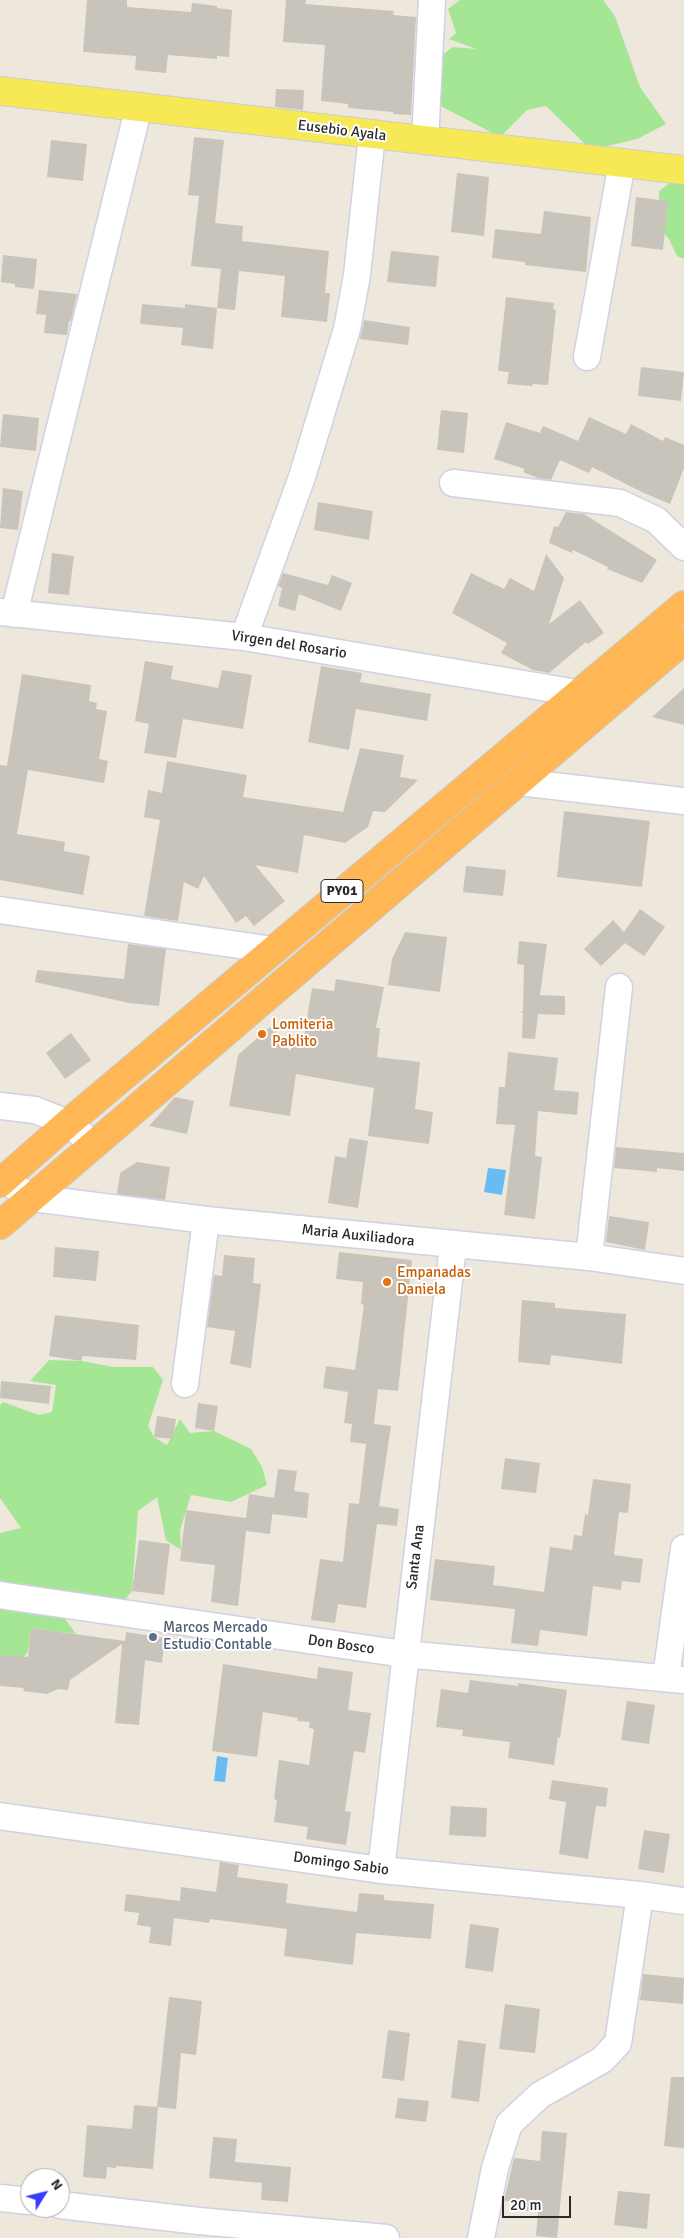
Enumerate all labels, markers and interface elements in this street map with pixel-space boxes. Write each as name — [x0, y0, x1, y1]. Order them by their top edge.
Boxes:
street label: Eusebio Ayala — [297, 117, 387, 145]
street label: Virgen del Rosario — [230, 627, 348, 663]
road number: PY01 — [321, 879, 363, 902]
place label: Lomiteria Pablito — [272, 1016, 333, 1051]
marker: Lomiteria Pablito — [256, 1028, 268, 1040]
street label: Maria Auxiliadora — [301, 1221, 415, 1251]
place label: Empanadas Daniela — [397, 1264, 471, 1299]
marker: Empanadas Daniela — [381, 1276, 393, 1288]
street label: Santa Ana — [403, 1524, 429, 1590]
place label: Marcos Mercado Estudio Contable — [163, 1619, 272, 1654]
marker: Marcos Mercado Estudio Contable — [147, 1631, 159, 1643]
street label: Don Bosco — [306, 1631, 376, 1659]
street label: Domingo Sabio — [292, 1848, 390, 1880]
north arrow — [20, 2168, 70, 2218]
text: N — [47, 2176, 66, 2193]
scale bar — [504, 2186, 573, 2218]
text: 20 m — [510, 2196, 541, 2214]

